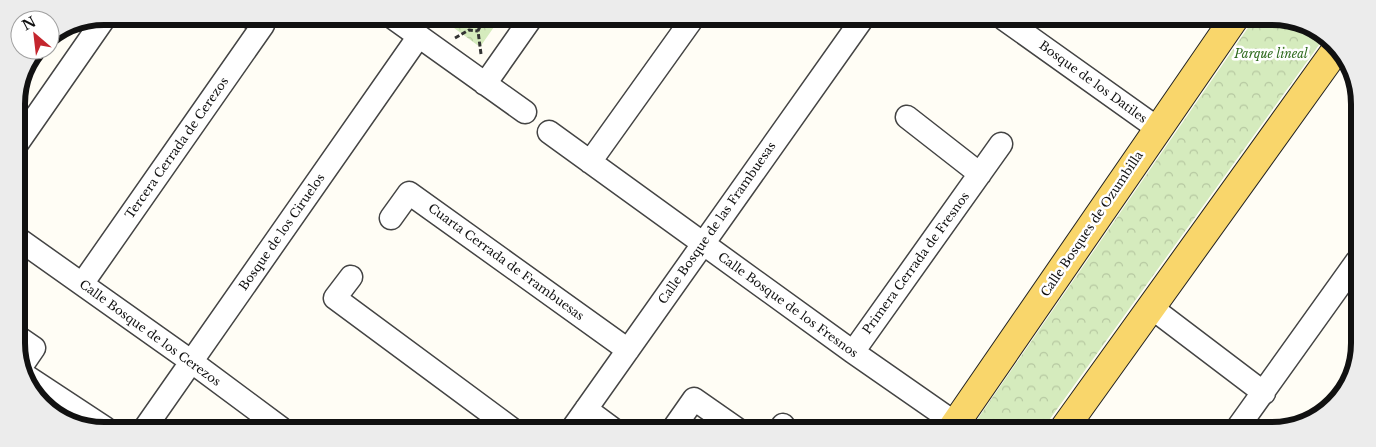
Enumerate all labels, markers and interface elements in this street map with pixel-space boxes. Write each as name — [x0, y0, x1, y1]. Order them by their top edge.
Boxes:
north arrow — [10, 10, 60, 60]
text: N — [19, 12, 39, 35]
street label: Bosque de los Datiles — [1036, 37, 1150, 126]
park label: Parque lineal — [1233, 46, 1308, 61]
street label: Tercera Cerrada de Cerezos — [122, 74, 231, 222]
street label: Calle Bosque de las Frambuesas — [655, 139, 778, 307]
street label: Calle Bosques de Ozumbilla — [1037, 148, 1146, 299]
street label: Bosque de los Ciruelos — [235, 170, 328, 293]
street label: Primera Cerrada de Fresnos — [859, 189, 972, 337]
street label: Cuarta Cerrada de Frambuesas — [425, 200, 587, 323]
street label: Calle Bosque de los Fresnos — [715, 249, 861, 360]
street label: Calle Bosque de los Cerezos — [77, 276, 224, 389]

